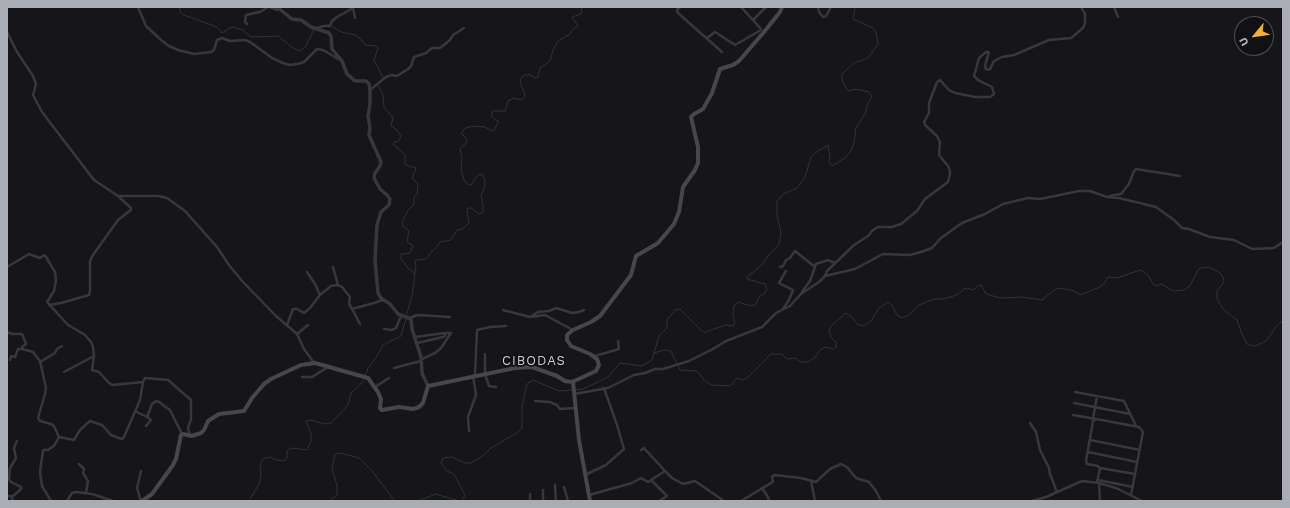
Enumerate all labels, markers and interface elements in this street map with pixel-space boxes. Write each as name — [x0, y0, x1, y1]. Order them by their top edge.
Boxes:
north arrow — [1234, 16, 1274, 56]
text: U — [1236, 35, 1252, 48]
district label: CIBODAS — [502, 353, 566, 369]

